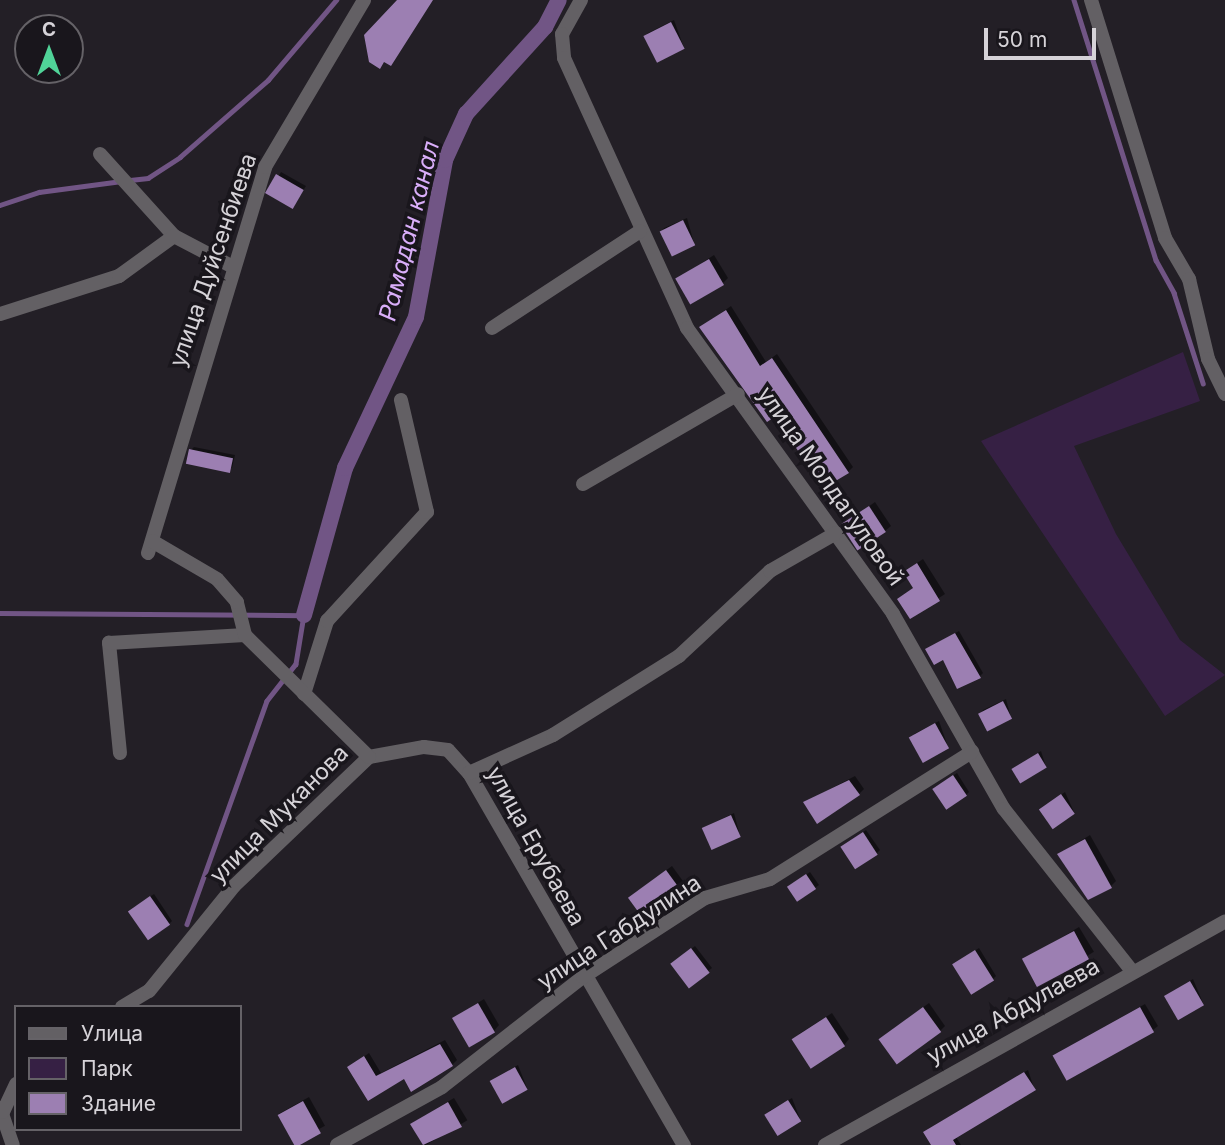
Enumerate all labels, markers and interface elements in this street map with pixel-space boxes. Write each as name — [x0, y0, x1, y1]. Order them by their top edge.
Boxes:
north arrow — [14, 14, 84, 84]
scale bar — [987, 14, 1099, 58]
text: С — [42, 18, 56, 41]
text: 50 m — [997, 27, 1047, 52]
water label: Рамадан канал — [373, 138, 445, 324]
street label: улица Дуйсенбиева — [164, 150, 262, 370]
street label: улица Молдагуловой — [752, 381, 910, 591]
street label: улица Муканова — [204, 739, 354, 889]
street label: улица Ерубаева — [481, 761, 591, 931]
street label: улица Габдулина — [532, 869, 706, 995]
street label: улица Абдулаева — [922, 952, 1104, 1070]
legend — [14, 1005, 242, 1131]
text: Улица — [81, 1021, 143, 1046]
text: Парк — [81, 1056, 133, 1081]
text: Здание — [81, 1091, 156, 1116]

